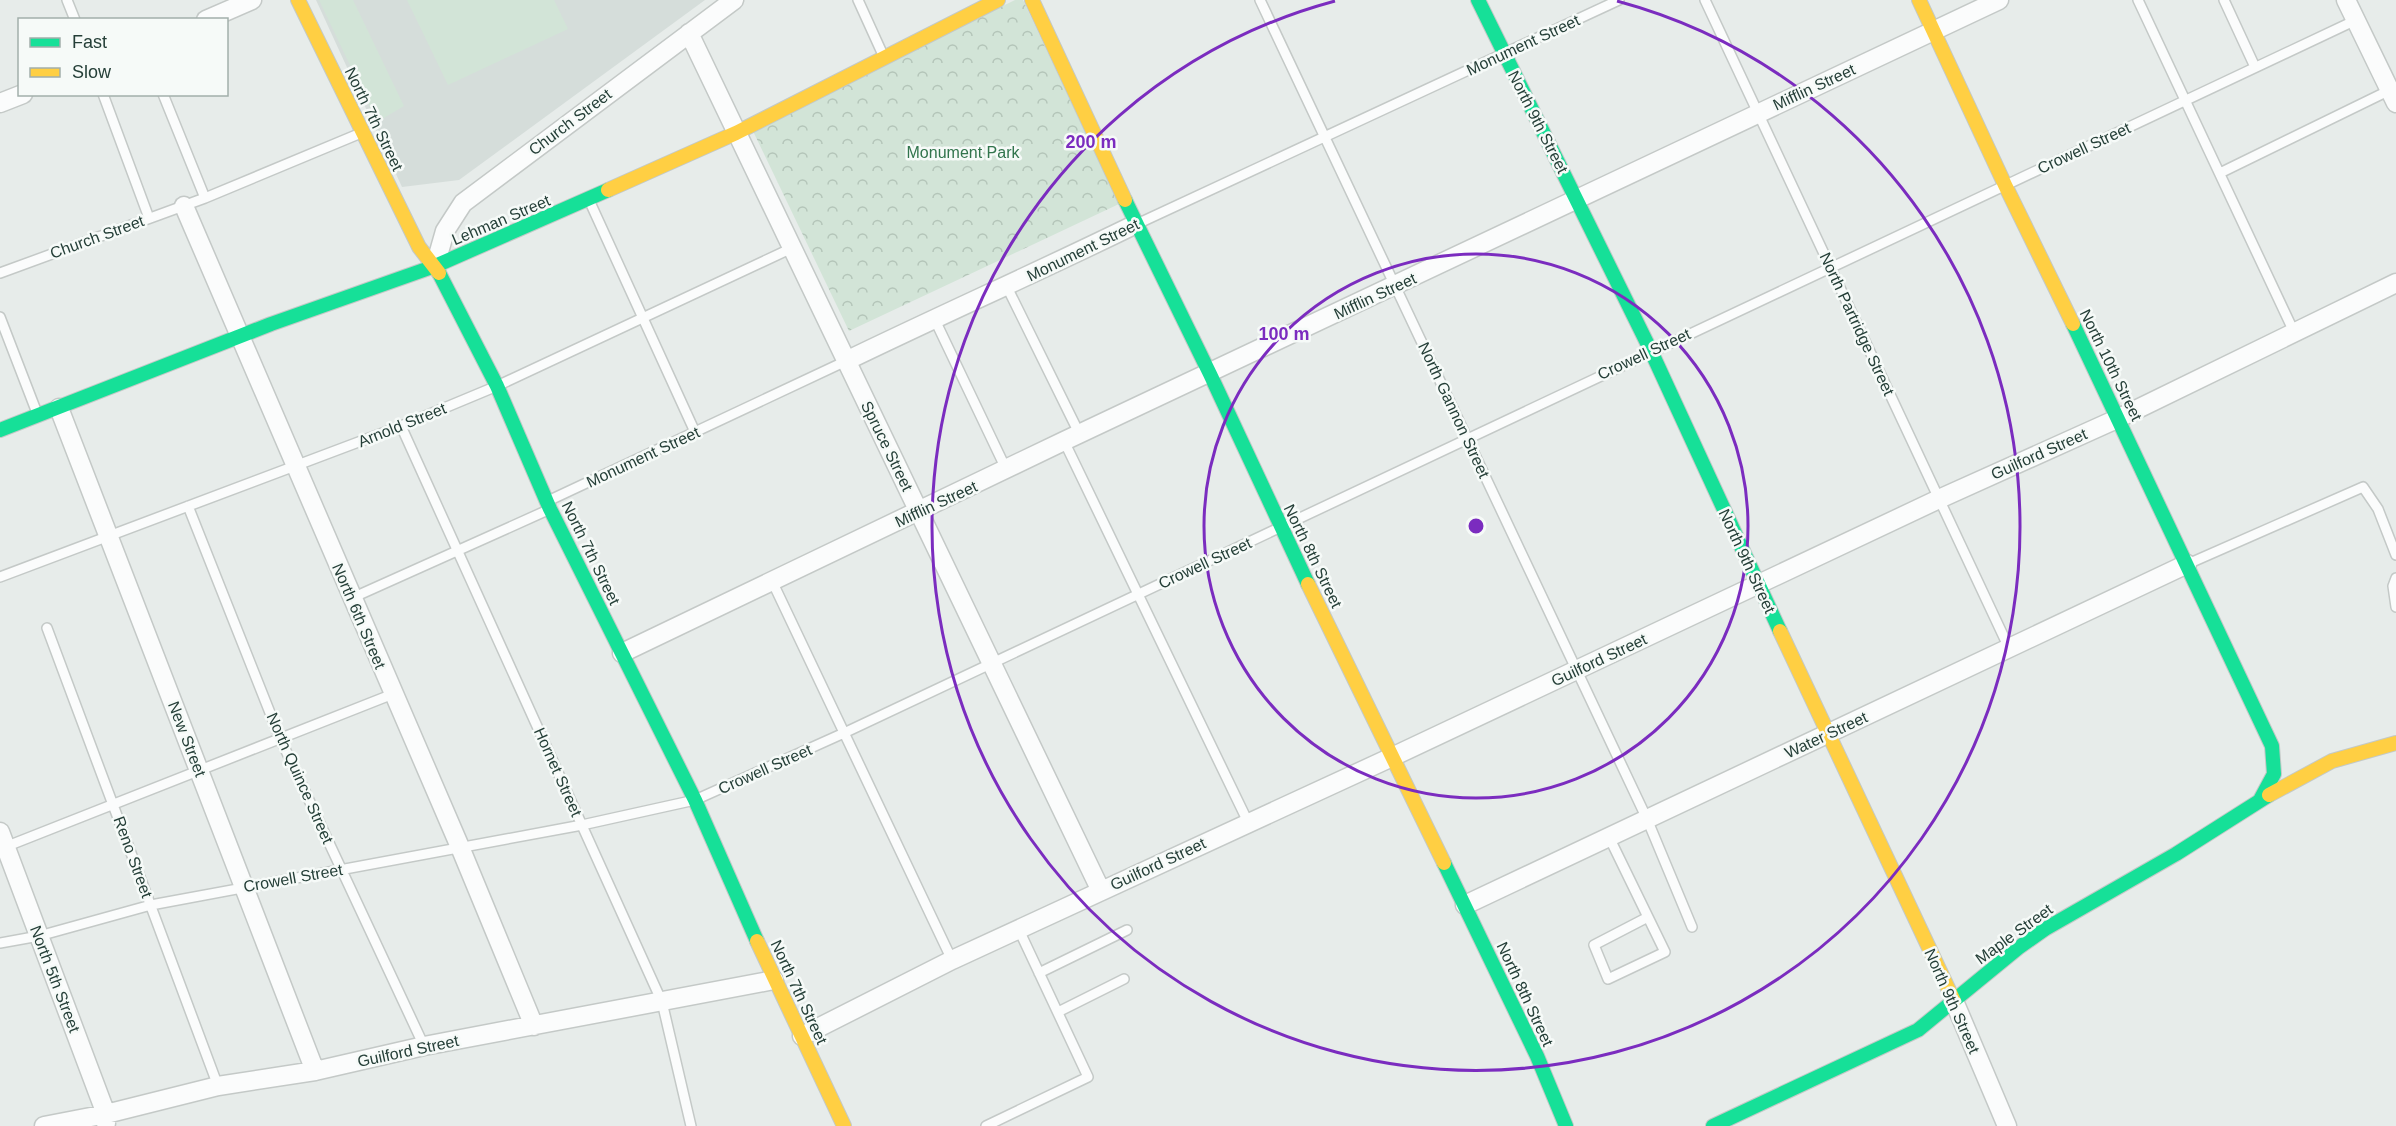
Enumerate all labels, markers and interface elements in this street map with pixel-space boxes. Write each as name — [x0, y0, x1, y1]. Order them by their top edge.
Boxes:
street label: Monument Street — [1464, 11, 1583, 79]
legend — [18, 18, 228, 96]
text: Fast — [72, 32, 107, 52]
street label: Mifflin Street — [1770, 60, 1858, 113]
text: Slow — [72, 62, 112, 82]
street label: North 7th Street — [342, 65, 407, 174]
street label: North 9th Street — [1505, 68, 1571, 177]
street label: Church Street — [525, 85, 615, 158]
street label: Crowell Street — [2035, 119, 2134, 177]
text: 200 m — [1065, 132, 1117, 152]
park label: Monument Park — [907, 144, 1020, 161]
street label: Lehman Street — [449, 191, 553, 248]
street label: Church Street — [48, 212, 147, 262]
street label: Monument Street — [1024, 215, 1142, 285]
street label: North Partridge Street — [1816, 250, 1898, 399]
street label: Mifflin Street — [1331, 269, 1419, 322]
street label: North 10th Street — [2077, 307, 2146, 424]
text: 100 m — [1258, 324, 1310, 344]
street label: Crowell Street — [1595, 325, 1694, 383]
street label: North Gannon Street — [1415, 340, 1493, 481]
street label: Spruce Street — [858, 398, 916, 494]
street label: Arnold Street — [356, 399, 449, 450]
street label: Monument Street — [584, 423, 703, 491]
street label: Guilford Street — [1988, 425, 2090, 483]
street label: Mifflin Street — [892, 477, 980, 530]
street label: North 7th Street — [559, 499, 624, 608]
street label: North 8th Street — [1281, 502, 1346, 611]
street label: North 9th Street — [1715, 506, 1779, 616]
centre of rings — [1466, 516, 1486, 536]
street label: Crowell Street — [1156, 534, 1255, 592]
street label: North 6th Street — [329, 561, 389, 672]
street label: Guilford Street — [1549, 630, 1650, 690]
street label: New Street — [165, 699, 209, 780]
street label: Water Street — [1782, 708, 1871, 762]
street label: North Quince Street — [263, 710, 337, 847]
street label: Hornet Street — [531, 725, 585, 819]
street label: Crowell Street — [716, 741, 815, 797]
street label: Reno Street — [110, 814, 156, 901]
street label: Guilford Street — [1108, 834, 1209, 894]
street label: Crowell Street — [242, 861, 344, 895]
street label: Maple Street — [1972, 900, 2056, 968]
street label: North 5th Street — [27, 923, 83, 1035]
street label: North 7th Street — [767, 937, 831, 1047]
street label: North 8th Street — [1493, 939, 1557, 1049]
street label: North 9th Street — [1921, 946, 1983, 1057]
street label: Guilford Street — [356, 1032, 461, 1070]

